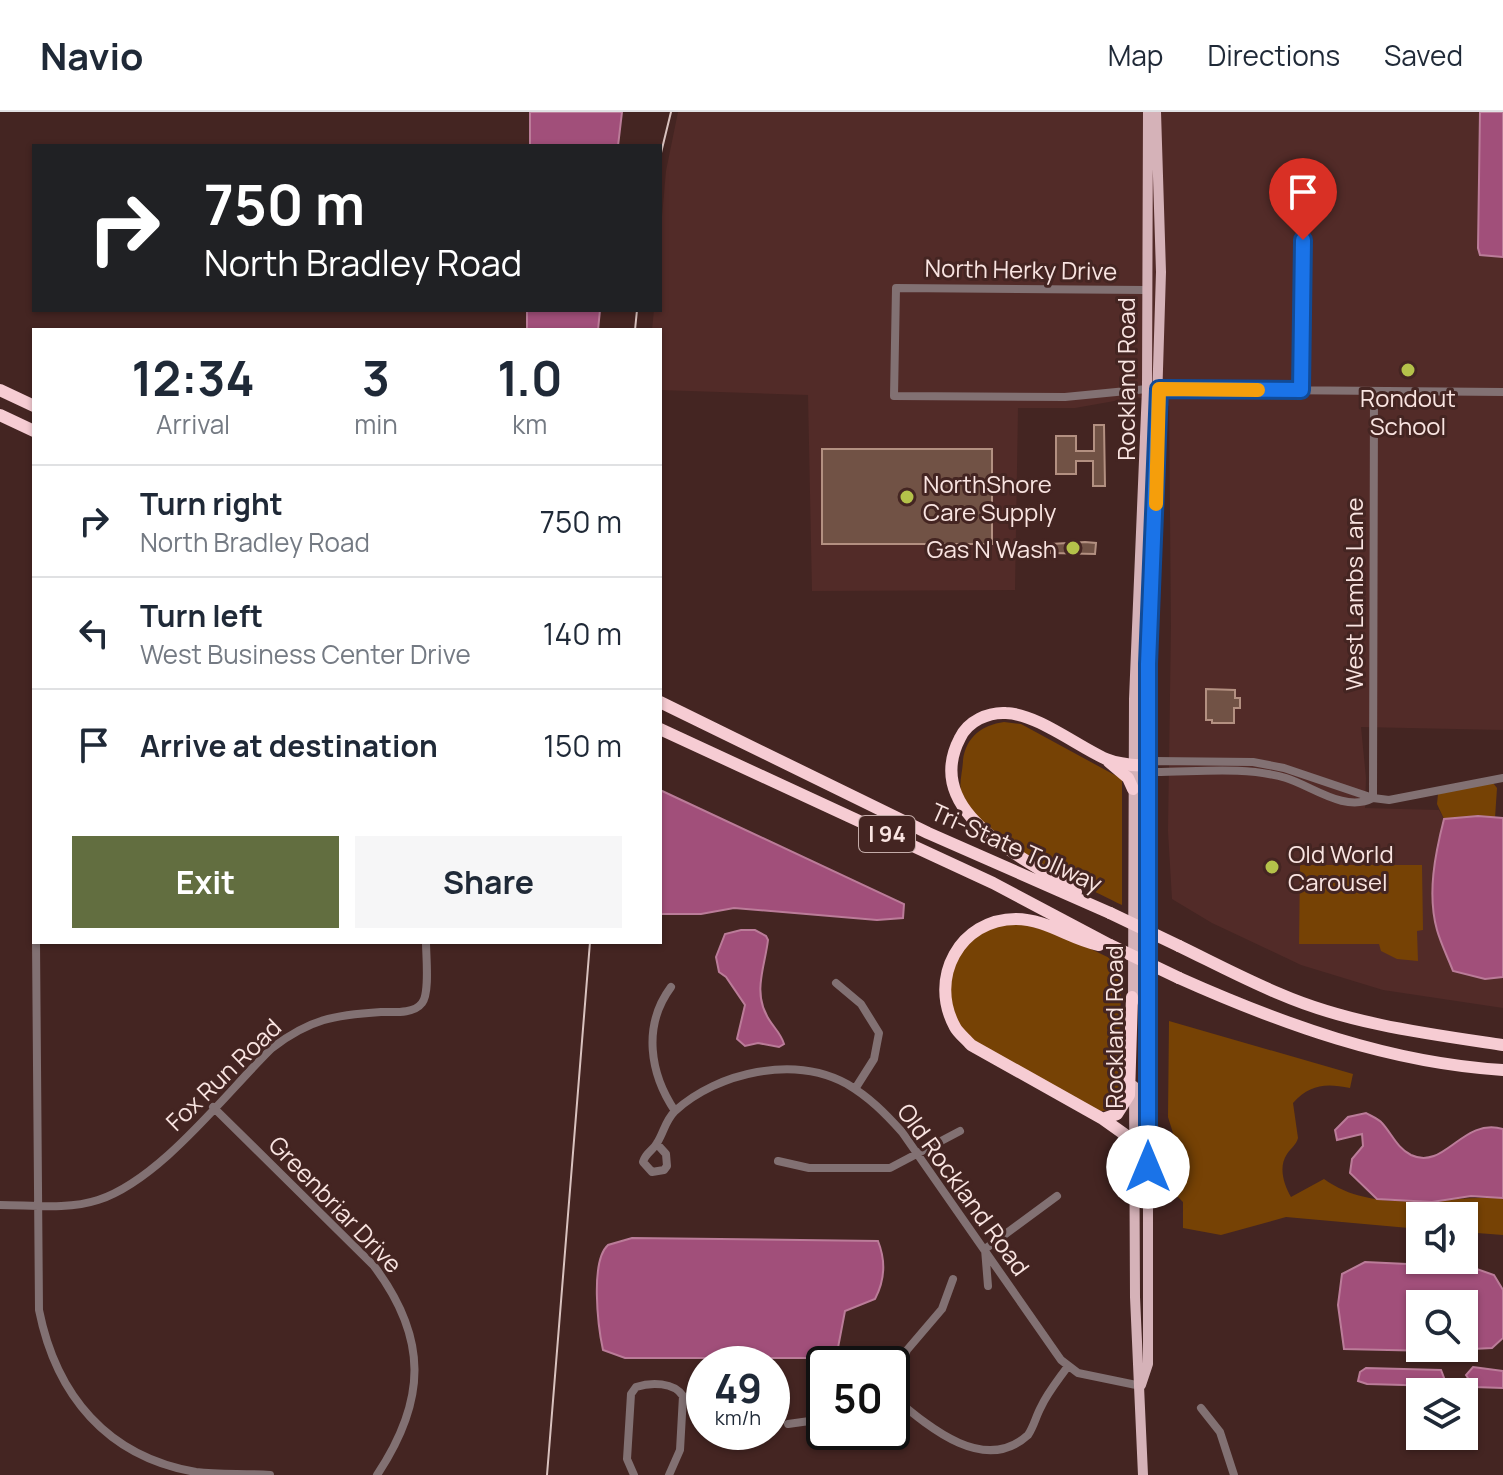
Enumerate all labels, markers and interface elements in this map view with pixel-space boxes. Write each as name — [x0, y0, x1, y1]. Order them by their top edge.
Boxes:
text: Navio — [40, 29, 144, 81]
text: Map — [1108, 36, 1163, 74]
text: Directions — [1207, 36, 1340, 74]
text: Saved — [1384, 36, 1463, 74]
pin — [1269, 158, 1337, 240]
text: 750 m — [204, 165, 365, 242]
icon: arrive — [1281, 170, 1325, 214]
icon: right — [72, 176, 176, 280]
text: North Bradley Road — [204, 238, 522, 287]
street label: North Herky Drive — [924, 251, 1118, 287]
street label: Rockland Road — [1109, 297, 1142, 461]
text: 12:34 — [131, 345, 255, 410]
text: 3 — [362, 345, 390, 410]
text: 1.0 — [497, 345, 562, 410]
marker: Rondout School — [1399, 361, 1417, 379]
place label: Rondout School — [1360, 381, 1456, 442]
text: Arrival — [156, 406, 230, 442]
text: min — [354, 406, 398, 442]
text: km — [512, 406, 547, 442]
place label: NorthShore Care Supply — [923, 467, 1057, 528]
text: Turn right — [140, 483, 283, 524]
marker: NorthShore Care Supply — [898, 488, 916, 506]
street label: West Lambs Lane — [1337, 497, 1370, 691]
icon: right — [72, 499, 116, 543]
text: 750 m — [540, 501, 622, 542]
text: North Bradley Road — [140, 524, 370, 560]
place label: Gas N Wash — [927, 532, 1057, 565]
marker: Gas N Wash — [1064, 539, 1082, 557]
text: Turn left — [140, 595, 263, 636]
icon: left — [72, 611, 116, 655]
text: 140 m — [543, 613, 622, 654]
text: West Business Center Drive — [140, 636, 471, 672]
icon: arrive — [72, 723, 116, 767]
text: Arrive at destination — [140, 725, 438, 766]
text: 150 m — [543, 725, 622, 766]
street label: Tri-State Tollway — [926, 795, 1108, 900]
road number: I 94 — [859, 816, 915, 852]
button: Exit — [72, 836, 339, 928]
button: Share — [355, 836, 622, 928]
place label: Old World Carousel — [1288, 837, 1394, 898]
marker: Old World Carousel — [1263, 858, 1281, 876]
street label: Rockland Road — [1097, 945, 1130, 1109]
street label: Fox Run Road — [158, 1011, 288, 1137]
street label: Old Rockland Road — [890, 1096, 1038, 1282]
position arrow — [1106, 1125, 1190, 1209]
street label: Greenbriar Drive — [262, 1128, 410, 1280]
map controls — [1406, 1202, 1478, 1450]
button: sound — [1406, 1202, 1478, 1274]
button: search — [1406, 1290, 1478, 1362]
speed limit sign: 50 — [806, 1346, 910, 1450]
text: 49 — [714, 1360, 762, 1415]
button: layers — [1406, 1378, 1478, 1450]
text: km/h — [715, 1404, 761, 1431]

